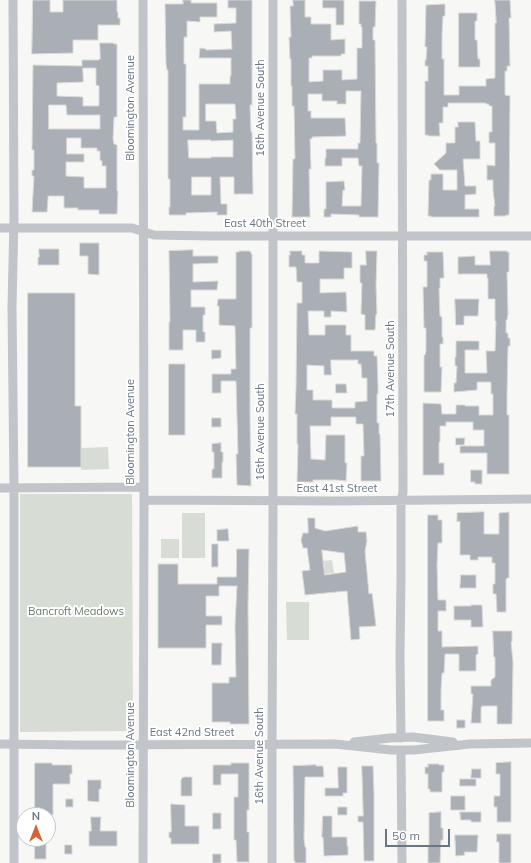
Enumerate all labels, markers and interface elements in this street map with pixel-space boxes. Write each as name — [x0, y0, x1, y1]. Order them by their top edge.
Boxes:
street label: Bloomington Avenue — [124, 55, 138, 161]
street label: 16th Avenue South — [254, 59, 268, 157]
street label: East 40th Street — [224, 217, 306, 231]
street label: 17th Avenue South — [384, 320, 398, 418]
street label: Bloomington Avenue — [124, 379, 138, 485]
street label: 16th Avenue South — [254, 383, 268, 481]
street label: East 41st Street — [297, 482, 377, 496]
park label: Bancroft Meadows — [28, 605, 124, 619]
street label: Bloomington Avenue — [124, 702, 138, 808]
street label: 16th Avenue South — [253, 707, 267, 805]
street label: East 42nd Street — [150, 726, 234, 740]
north arrow — [16, 807, 56, 847]
text: N — [32, 809, 40, 823]
scale bar — [387, 821, 452, 847]
text: 50 m — [392, 828, 420, 843]

